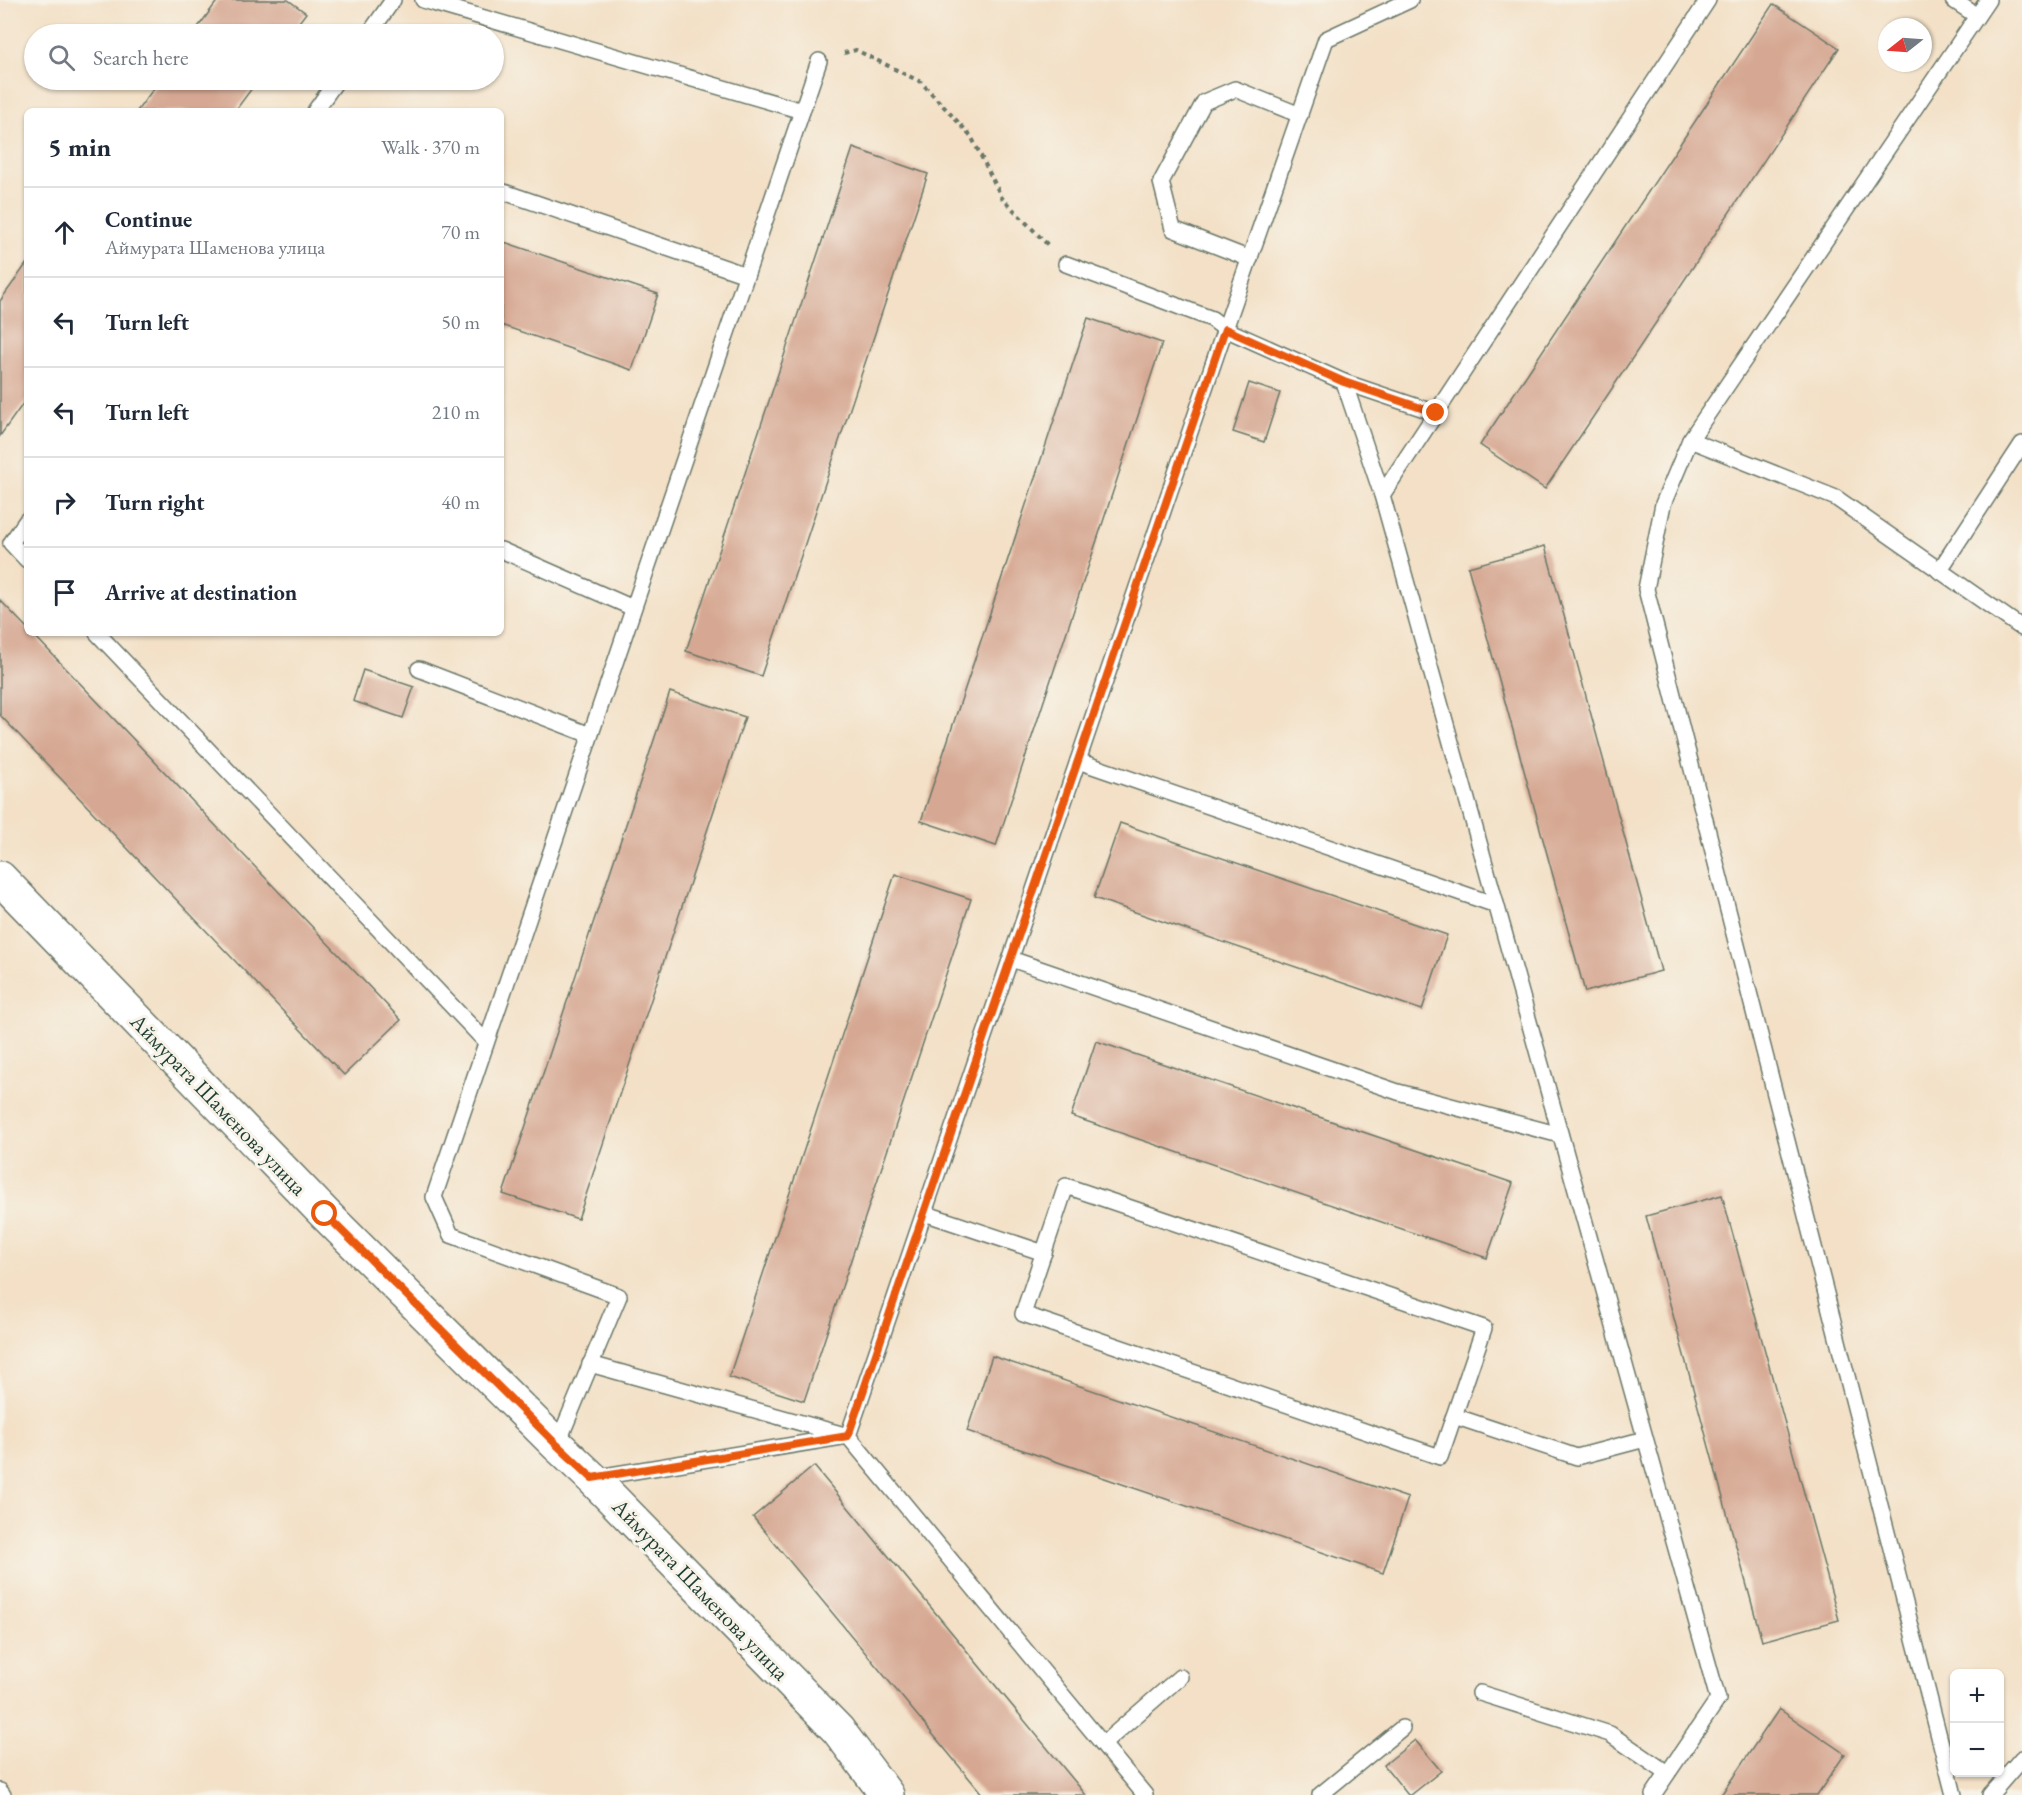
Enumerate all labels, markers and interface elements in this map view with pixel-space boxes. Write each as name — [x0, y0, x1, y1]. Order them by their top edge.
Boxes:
north arrow — [1878, 18, 1932, 72]
search box — [24, 24, 504, 90]
icon: search — [45, 41, 78, 74]
text: Search here — [93, 43, 188, 72]
text: 5 min — [48, 130, 111, 164]
text: Walk · 370 m — [381, 134, 480, 160]
text: Continue — [105, 205, 192, 234]
icon: ahead — [48, 216, 81, 249]
text: 70 m — [441, 219, 480, 245]
text: Аймурата Шаменова улица — [105, 234, 325, 260]
icon: left — [48, 306, 81, 339]
text: Turn left — [105, 308, 189, 337]
text: 50 m — [441, 309, 480, 335]
icon: left — [48, 396, 81, 429]
text: Turn left — [105, 398, 189, 427]
text: 210 m — [432, 399, 480, 425]
route end — [1422, 399, 1448, 425]
icon: right — [48, 486, 81, 519]
text: Turn right — [105, 488, 204, 517]
text: 40 m — [441, 489, 480, 515]
icon: arrive — [48, 576, 81, 609]
text: Arrive at destination — [105, 578, 297, 607]
street label: Аймурата Шаменова улица — [123, 1006, 313, 1202]
route start — [311, 1200, 337, 1226]
street label: Аймурата Шаменова улица — [605, 1491, 795, 1687]
map controls — [1950, 1669, 2004, 1777]
button: + — [1950, 1669, 2004, 1723]
button: − — [1950, 1723, 2004, 1777]

